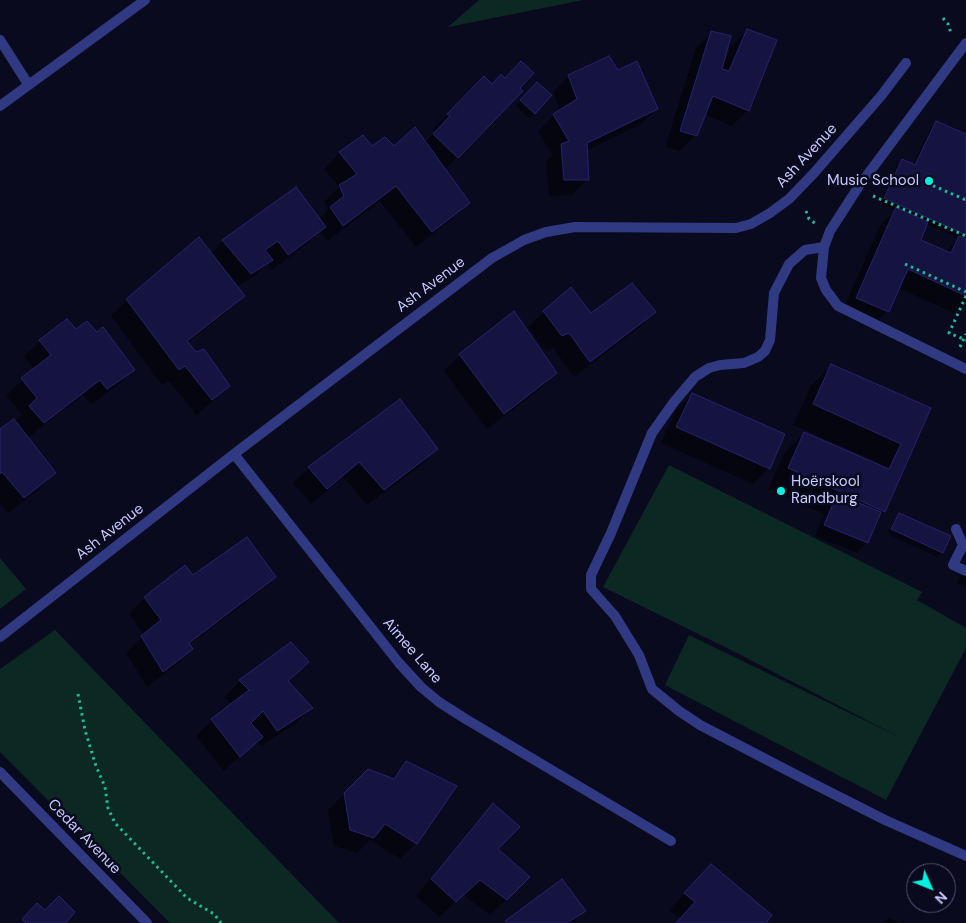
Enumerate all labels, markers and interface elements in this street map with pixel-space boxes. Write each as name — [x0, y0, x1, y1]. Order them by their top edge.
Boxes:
street label: Ash Avenue — [773, 120, 841, 192]
place label: Music School — [827, 172, 919, 190]
marker: Music School — [923, 175, 935, 187]
street label: Ash Avenue — [393, 253, 469, 317]
place label: Hoërskool Randburg — [791, 473, 860, 508]
marker: Hoërskool Randburg — [775, 485, 787, 497]
street label: Ash Avenue — [73, 500, 147, 564]
street label: Aimee Lane — [379, 614, 445, 688]
street label: Cedar Avenue — [44, 796, 124, 878]
north arrow — [906, 863, 956, 913]
text: N — [931, 888, 951, 908]

